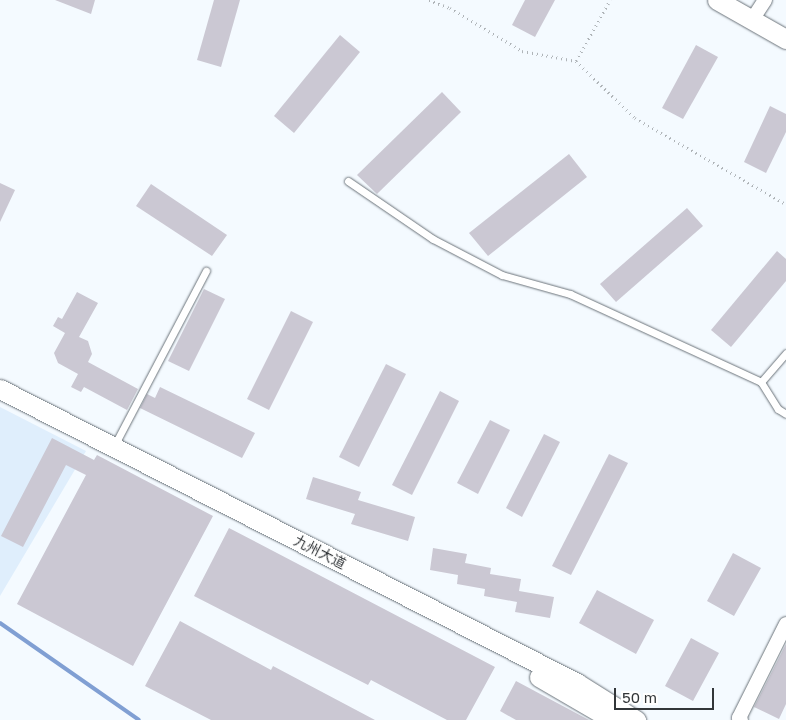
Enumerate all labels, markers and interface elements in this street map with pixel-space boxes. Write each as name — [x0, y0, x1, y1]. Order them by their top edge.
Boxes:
street label: 九州大道 — [291, 532, 349, 572]
scale bar — [616, 678, 716, 710]
text: 50 m — [622, 688, 657, 706]

